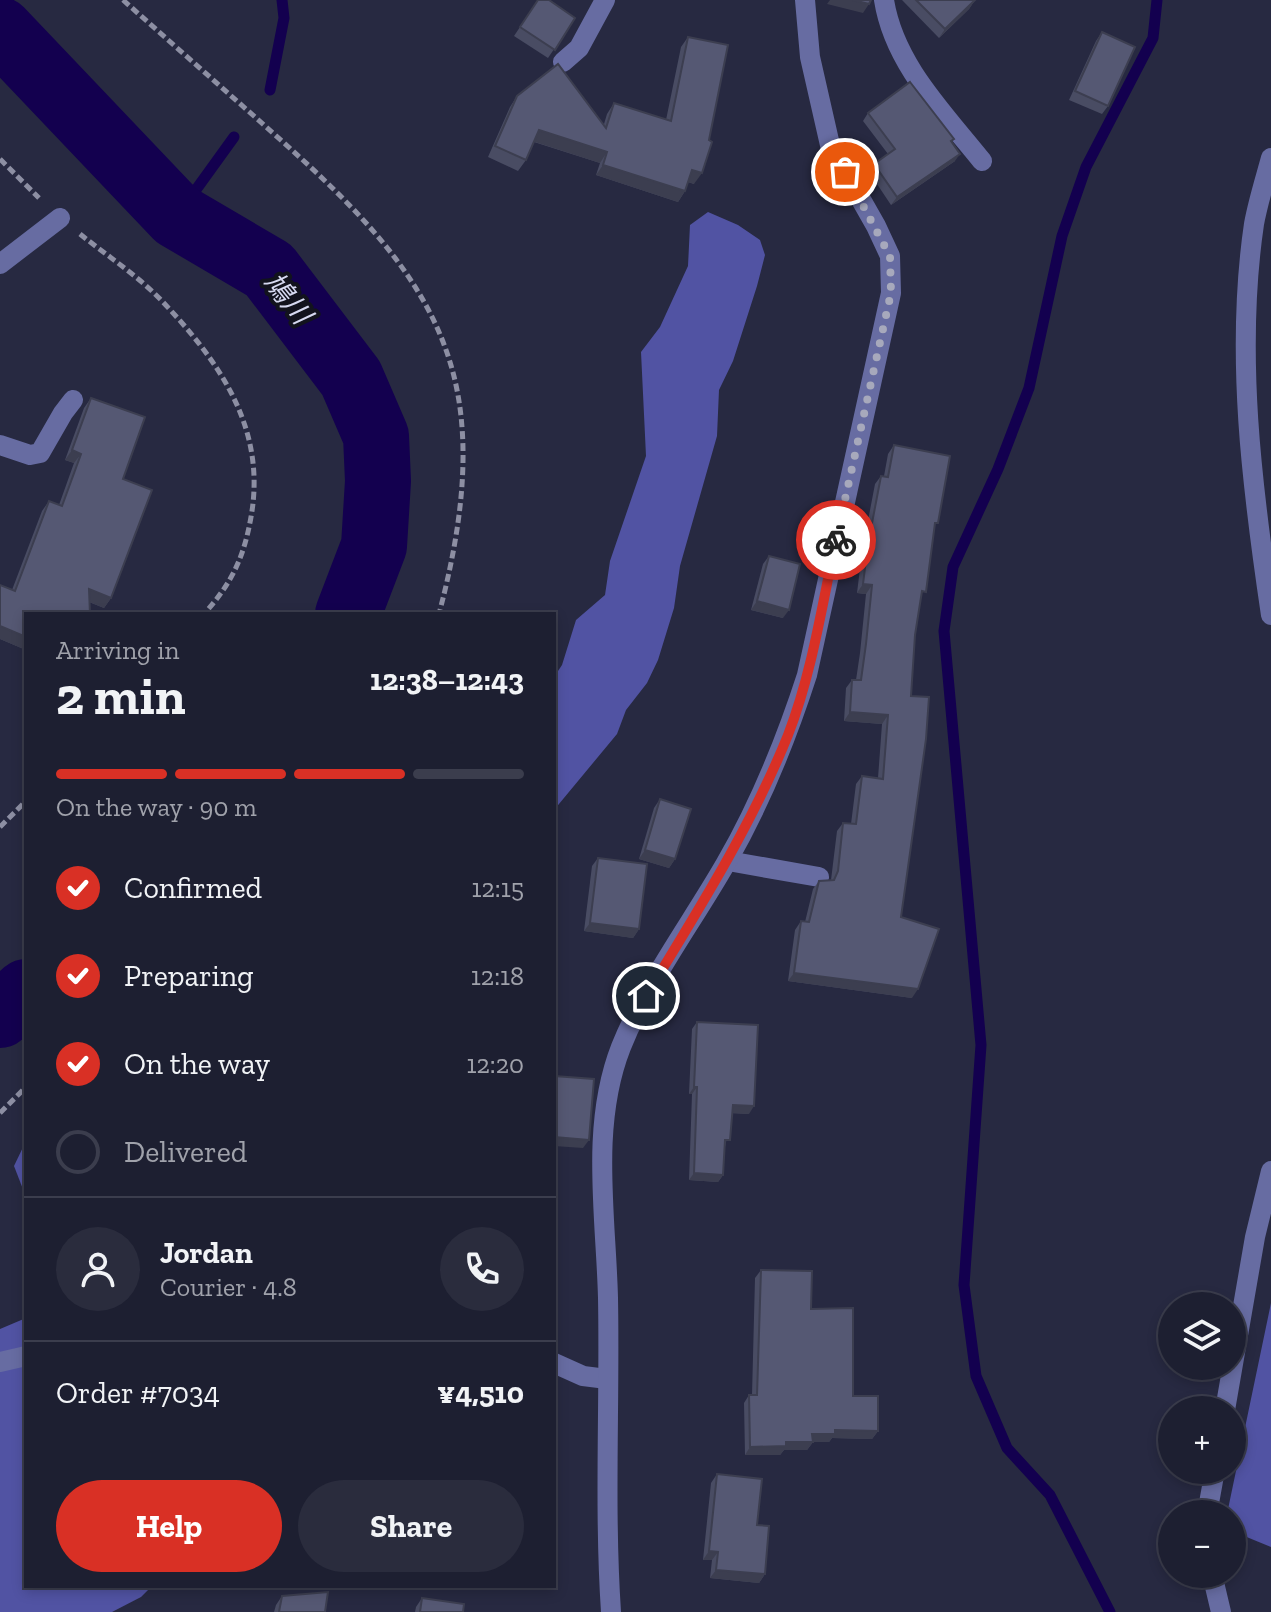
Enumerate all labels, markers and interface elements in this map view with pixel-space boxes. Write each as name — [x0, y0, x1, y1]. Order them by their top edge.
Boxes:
pin — [811, 138, 879, 206]
icon: bag — [823, 150, 867, 194]
water label: 鳩川 — [257, 266, 320, 333]
courier — [796, 500, 876, 580]
icon: bike — [814, 518, 858, 562]
text: Arriving in — [56, 634, 179, 666]
text: 12:38–12:43 — [370, 662, 524, 698]
text: 2 min — [56, 665, 186, 727]
text: On the way · 90 m — [56, 791, 257, 823]
icon: check — [56, 866, 100, 910]
text: Confirmed — [124, 870, 262, 906]
text: 12:15 — [471, 872, 524, 904]
icon: check — [56, 954, 100, 998]
text: Preparing — [124, 958, 254, 994]
text: 12:18 — [471, 960, 524, 992]
pin — [612, 962, 680, 1030]
icon: home — [624, 974, 668, 1018]
icon: check — [56, 1042, 100, 1086]
text: On the way — [124, 1046, 270, 1082]
text: 12:20 — [466, 1048, 524, 1080]
text: Delivered — [124, 1134, 247, 1170]
button: person — [56, 1227, 140, 1311]
button: phone — [440, 1227, 524, 1311]
text: Jordan — [160, 1235, 253, 1271]
text: Courier · 4.8 — [160, 1271, 297, 1303]
map controls — [1158, 1292, 1246, 1588]
button: layers — [1158, 1292, 1246, 1380]
text: Order #7034 — [56, 1375, 220, 1411]
text: ¥4,510 — [437, 1375, 524, 1411]
button: + — [1158, 1396, 1246, 1484]
button: Help — [56, 1480, 282, 1572]
button: Share — [298, 1480, 524, 1572]
button: − — [1158, 1500, 1246, 1588]

